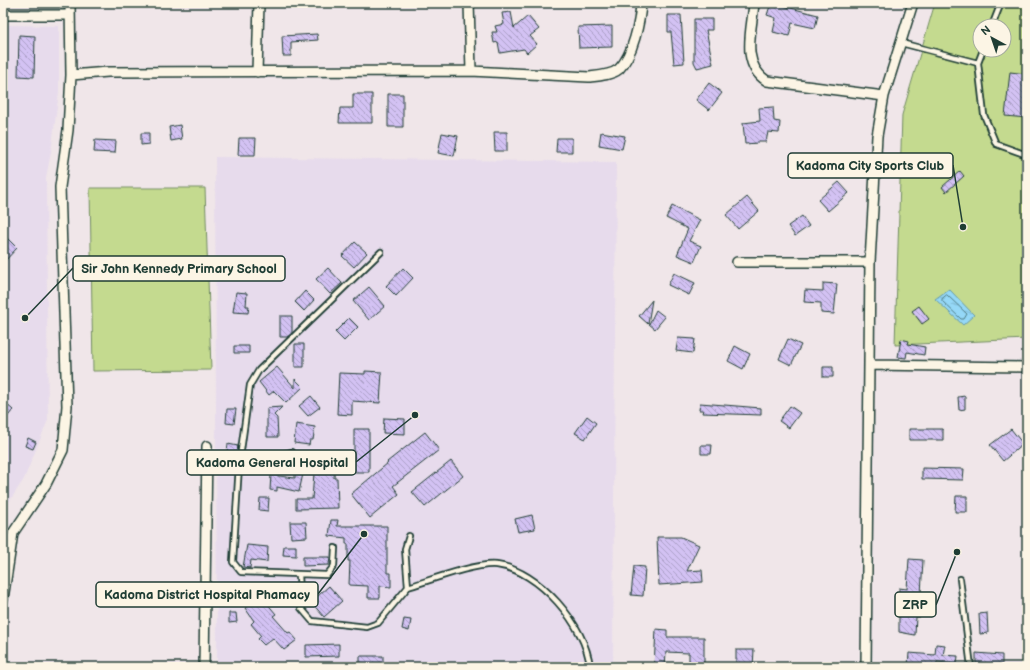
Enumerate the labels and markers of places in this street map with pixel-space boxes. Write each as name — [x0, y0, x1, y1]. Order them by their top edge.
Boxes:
callout: Kadoma City Sports Club — [788, 153, 953, 178]
callout: Sir John Kennedy Primary School — [73, 256, 285, 281]
callout: Kadoma General Hospital — [187, 450, 356, 475]
callout: Kadoma District Hospital Phamacy — [96, 582, 318, 607]
callout: ZRP — [895, 592, 936, 617]

